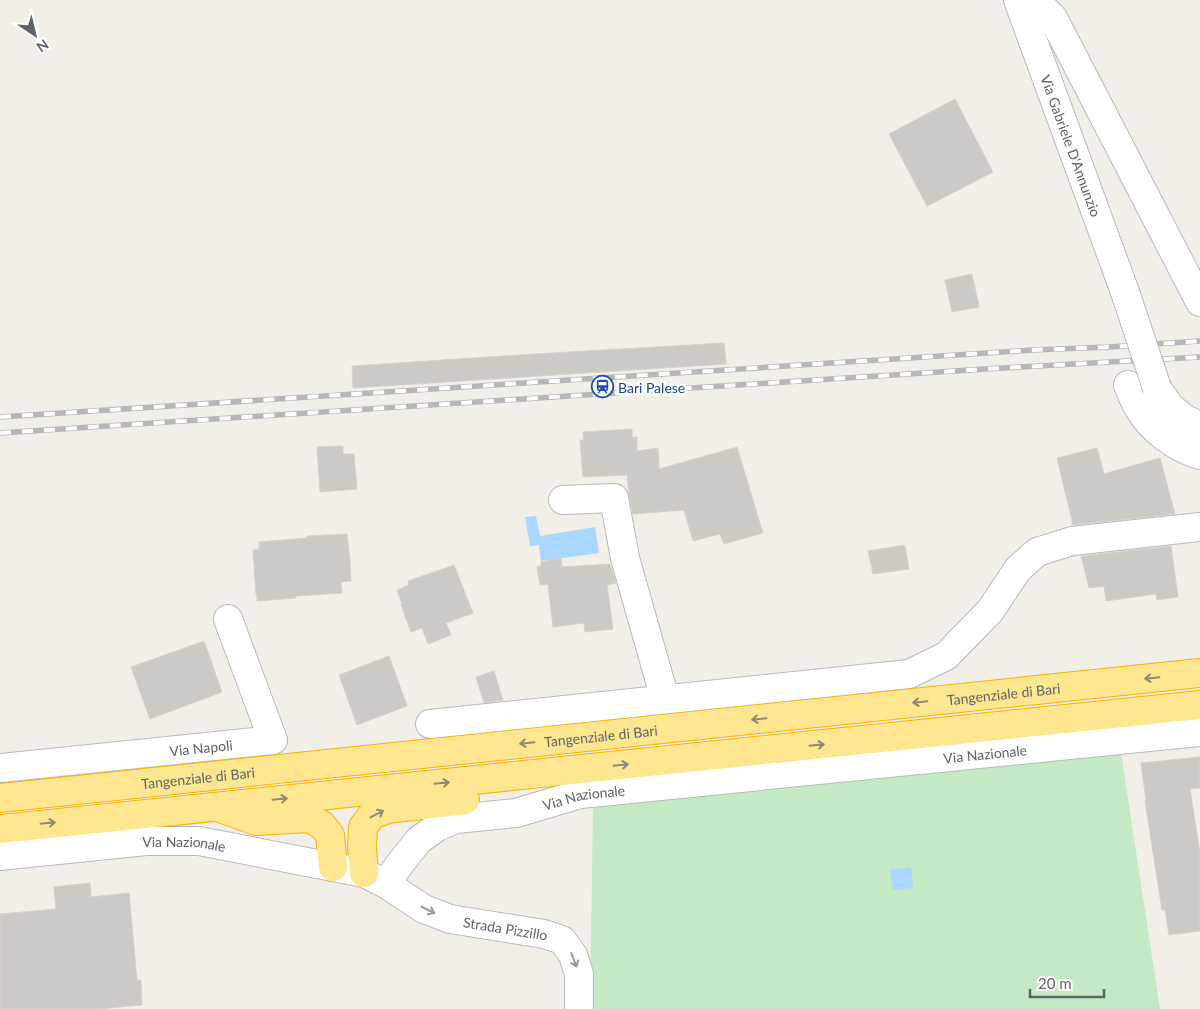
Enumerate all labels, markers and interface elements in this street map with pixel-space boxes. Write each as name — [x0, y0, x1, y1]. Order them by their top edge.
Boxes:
north arrow — [10, 10, 60, 60]
text: N — [33, 36, 52, 56]
street label: Via Gabriele D'Annunzio — [1038, 72, 1105, 219]
station icon: Bari Palese — [590, 375, 614, 399]
place label: Bari Palese — [618, 379, 685, 396]
one-way arrow — [1144, 673, 1160, 683]
street label: Tangenziale di Bari — [946, 679, 1061, 708]
one-way arrow — [913, 697, 929, 707]
one-way arrow — [751, 714, 767, 724]
street label: Tangenziale di Bari — [543, 721, 658, 750]
street label: Via Napoli — [169, 736, 233, 759]
one-way arrow — [520, 738, 536, 748]
one-way arrow — [809, 740, 825, 750]
street label: Via Nazionale — [942, 741, 1028, 766]
one-way arrow — [612, 761, 628, 770]
street label: Tangenziale di Bari — [140, 763, 256, 792]
one-way arrow — [433, 779, 449, 788]
street label: Via Nazionale — [540, 781, 626, 813]
one-way arrow — [272, 795, 288, 804]
one-way arrow — [370, 809, 385, 819]
one-way arrow — [40, 819, 56, 828]
street label: Via Nazionale — [142, 833, 227, 855]
one-way arrow — [420, 905, 435, 915]
street label: Strada Pizzillo — [462, 913, 549, 943]
one-way arrow — [570, 952, 579, 967]
scale bar — [1030, 966, 1104, 998]
text: 20 m — [1038, 974, 1072, 992]

